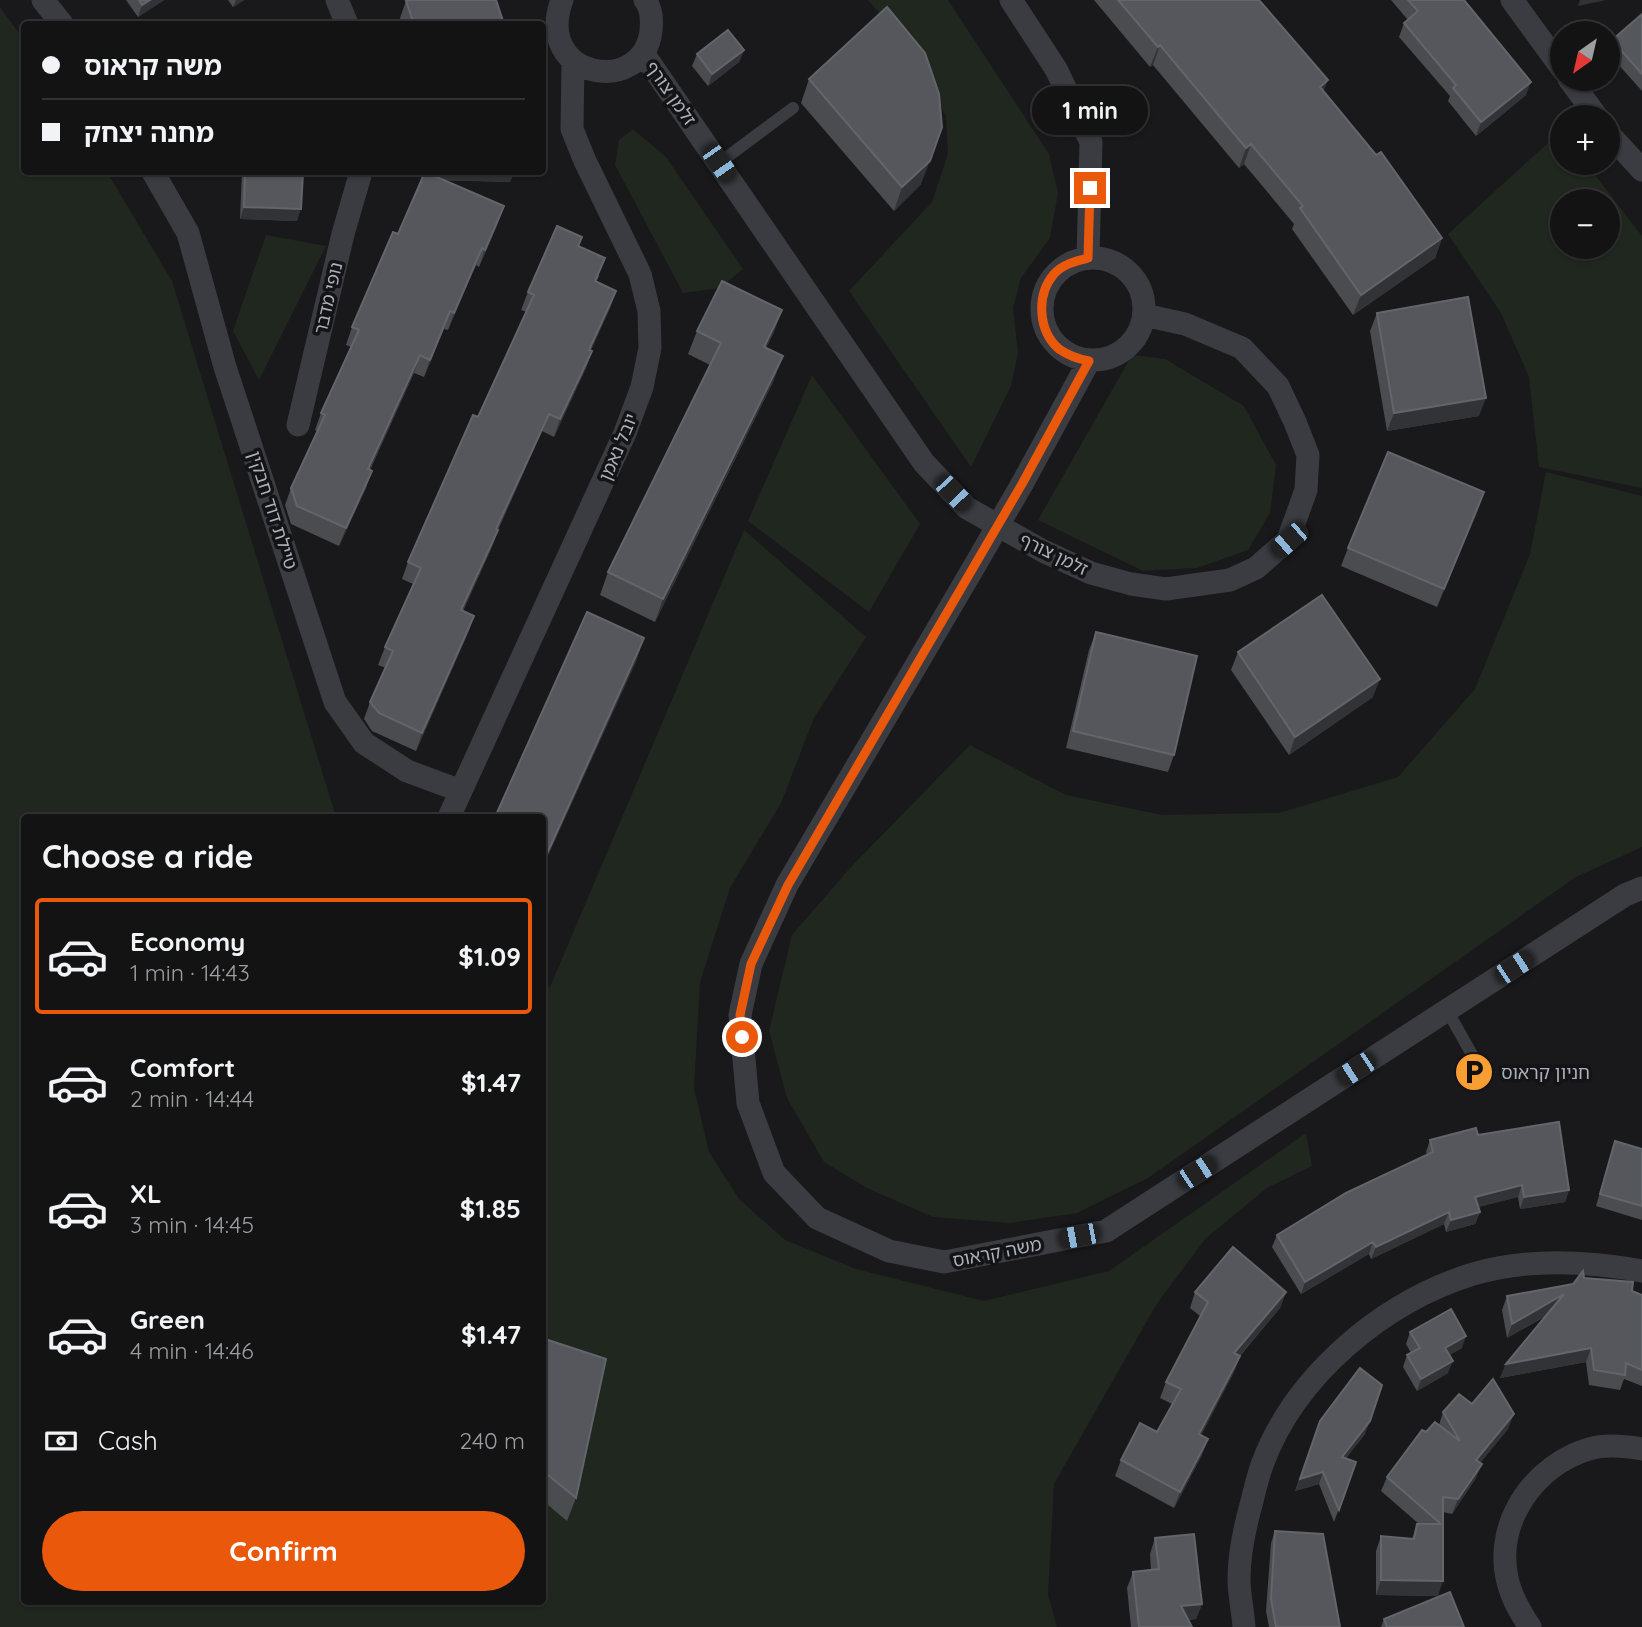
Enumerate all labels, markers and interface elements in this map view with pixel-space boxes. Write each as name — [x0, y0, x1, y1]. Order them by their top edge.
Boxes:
north arrow — [1550, 21, 1620, 91]
map controls — [1550, 21, 1620, 259]
text: משה קראוס — [84, 49, 222, 82]
street label: זלמן צורף — [641, 56, 701, 130]
callout: 1 min — [1032, 86, 1148, 136]
text: 1 min — [1062, 96, 1118, 125]
button: + — [1550, 105, 1620, 175]
text: מחנה יצחק — [84, 116, 214, 149]
car — [699, 140, 740, 186]
route end — [1074, 172, 1106, 204]
button: − — [1550, 189, 1620, 259]
street label: נופי מדבר — [309, 260, 347, 336]
street label: יובל נאמן — [593, 410, 643, 484]
street label: טיילת דוד חבקין — [243, 448, 303, 572]
car — [931, 471, 976, 515]
car — [1267, 518, 1312, 562]
street label: זלמן צורף — [1016, 528, 1092, 580]
text: Choose a ride — [42, 836, 254, 876]
icon: car — [46, 925, 109, 988]
text: Economy — [130, 925, 245, 958]
text: $1.09 — [458, 940, 521, 973]
car — [1491, 947, 1538, 987]
text: 1 min · 14:43 — [130, 958, 250, 987]
route start — [726, 1021, 758, 1053]
car — [1333, 1049, 1380, 1089]
icon: car — [46, 1051, 109, 1114]
text: Comfort — [130, 1051, 235, 1084]
parking icon: חניון קראוס — [1453, 1051, 1495, 1093]
place label: חניון קראוס — [1501, 1061, 1590, 1084]
text: $1.47 — [461, 1066, 521, 1099]
text: 2 min · 14:44 — [130, 1084, 254, 1113]
car — [1174, 1152, 1221, 1192]
icon: car — [46, 1177, 109, 1240]
text: XL — [130, 1177, 162, 1210]
text: $1.85 — [460, 1192, 521, 1225]
text: 3 min · 14:45 — [130, 1210, 254, 1239]
car — [1057, 1222, 1102, 1250]
street label: משה קראוס — [951, 1232, 1044, 1272]
icon: car — [46, 1303, 109, 1366]
text: Green — [130, 1303, 205, 1336]
text: $1.47 — [461, 1318, 521, 1351]
text: 4 min · 14:46 — [130, 1336, 254, 1365]
icon: cash — [42, 1422, 80, 1460]
text: Cash — [98, 1424, 158, 1457]
text: 240 m — [460, 1426, 525, 1455]
button: Confirm — [42, 1511, 525, 1591]

